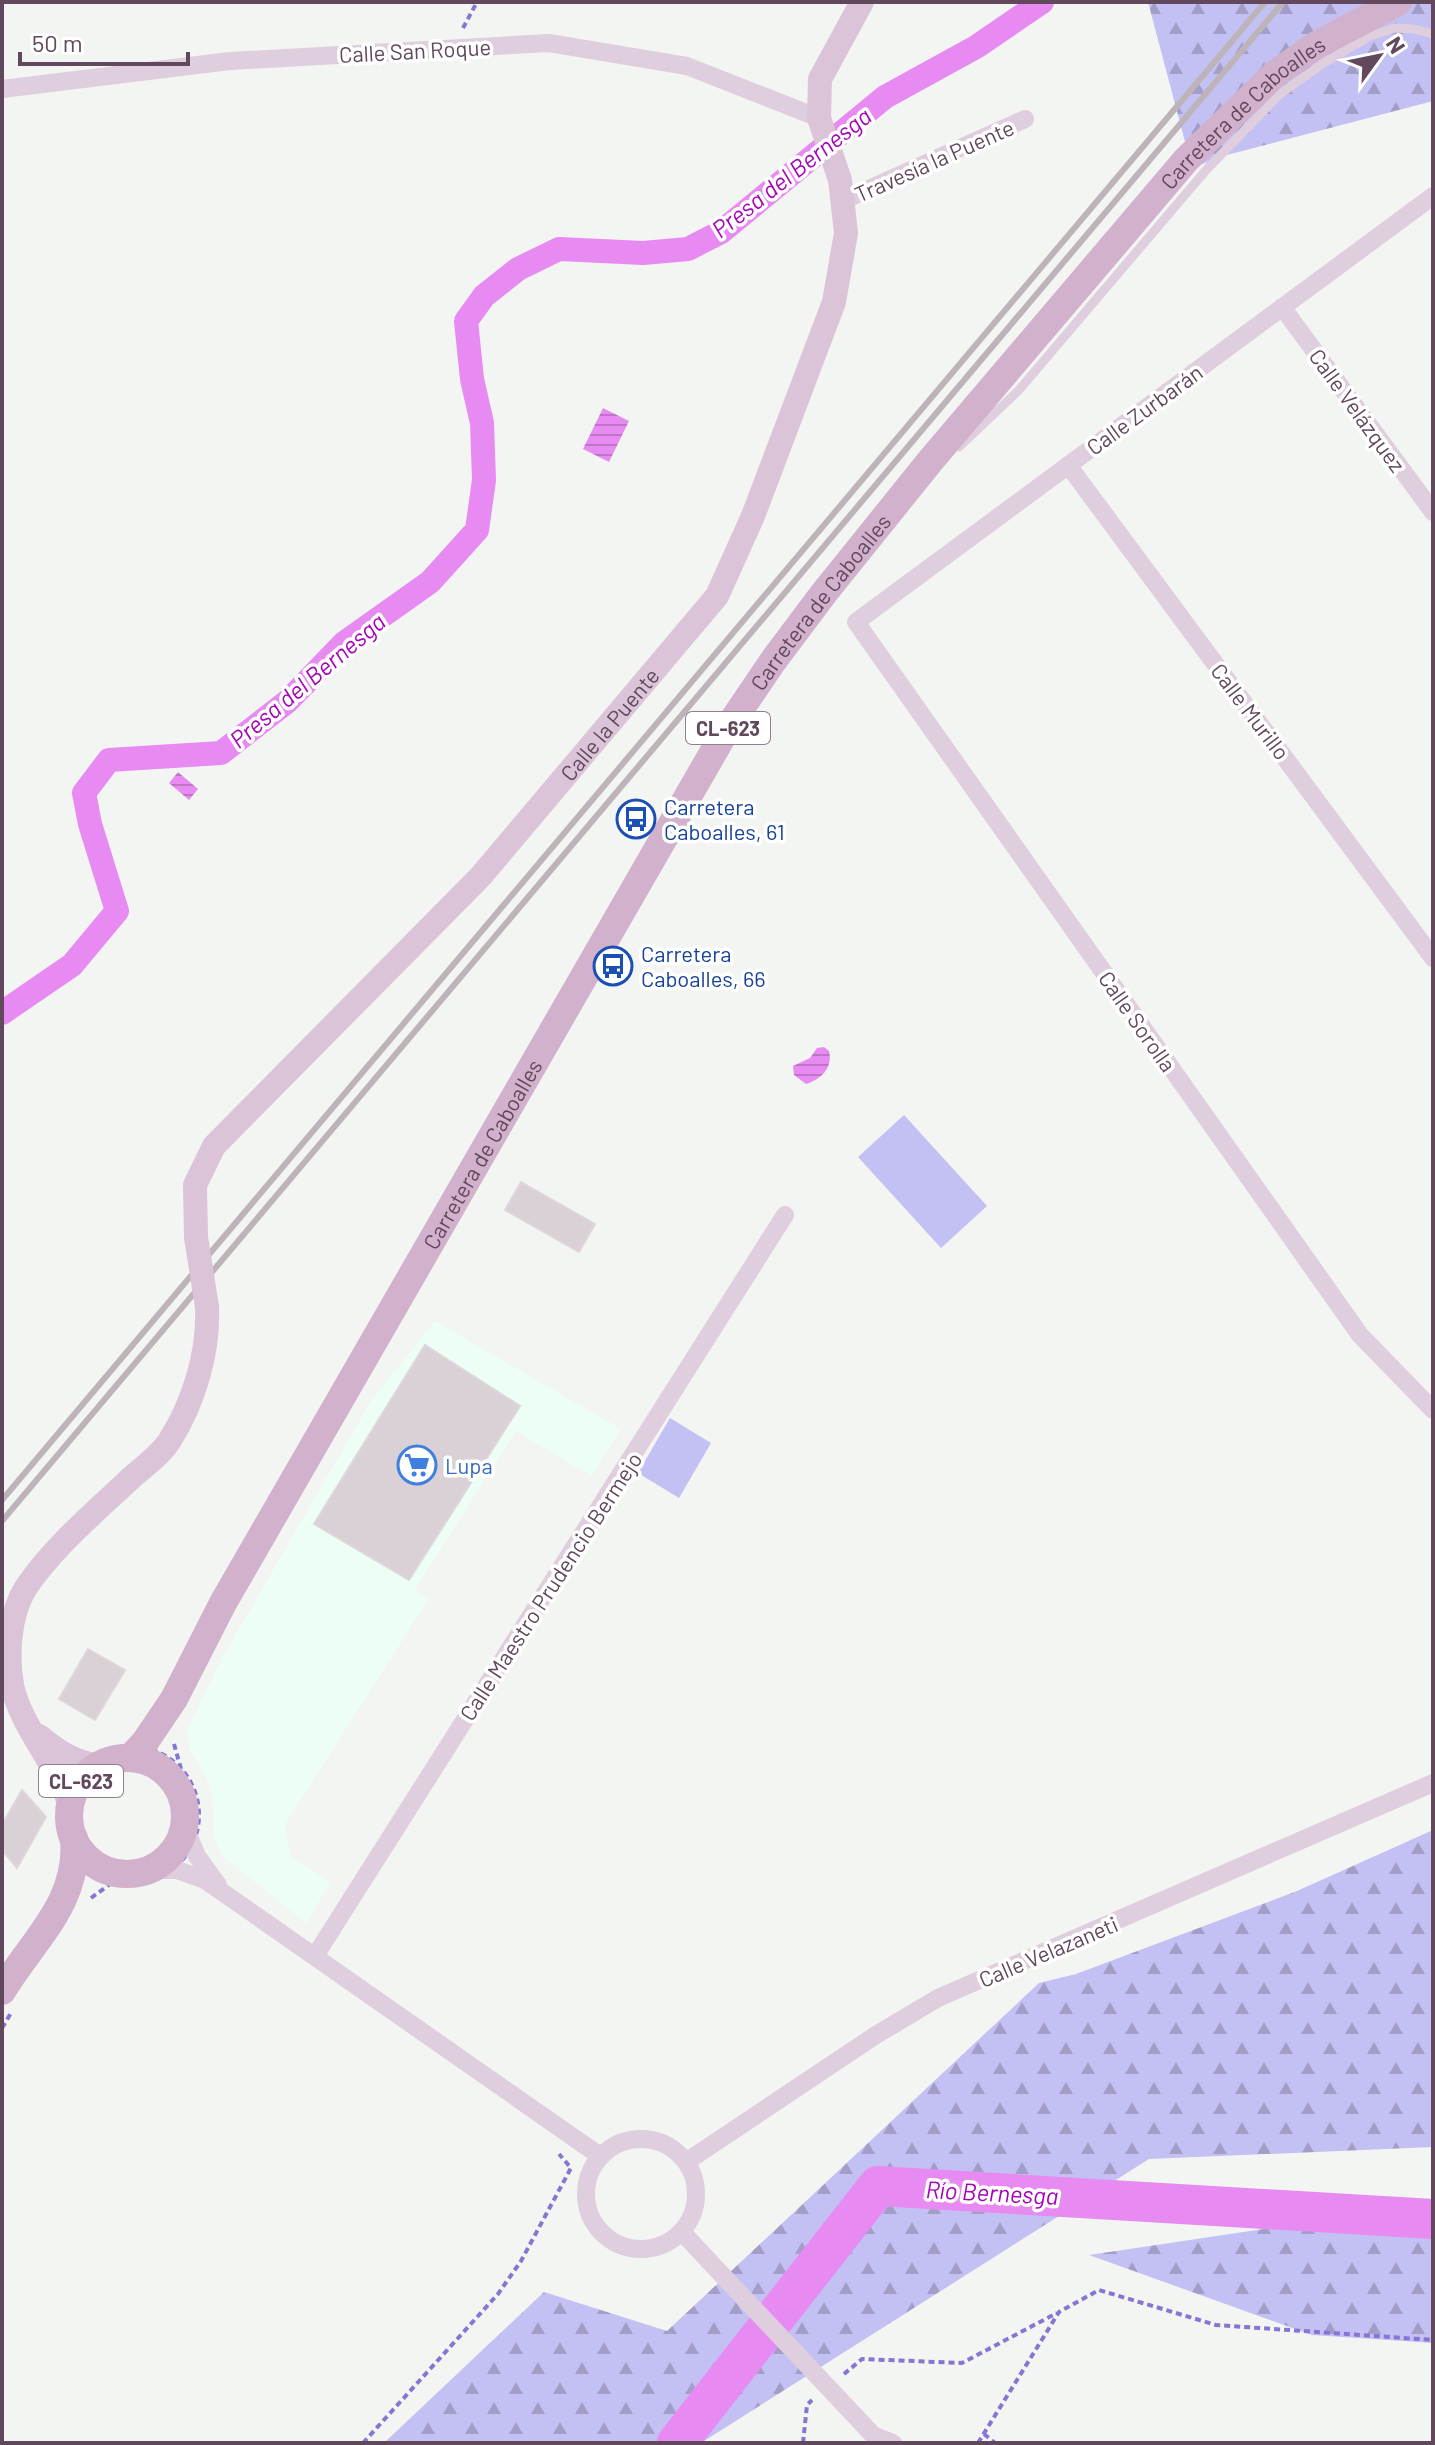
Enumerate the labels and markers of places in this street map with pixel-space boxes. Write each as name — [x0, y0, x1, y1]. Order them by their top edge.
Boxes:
place label: Carretera Caboalles, 61 — [664, 793, 785, 844]
bus stop icon: Carretera Caboalles, 61 — [615, 798, 657, 840]
place label: Carretera Caboalles, 66 — [641, 940, 766, 991]
bus stop icon: Carretera Caboalles, 66 — [592, 945, 634, 987]
supermarket icon: Lupa — [396, 1444, 438, 1486]
place label: Lupa — [445, 1452, 493, 1478]

